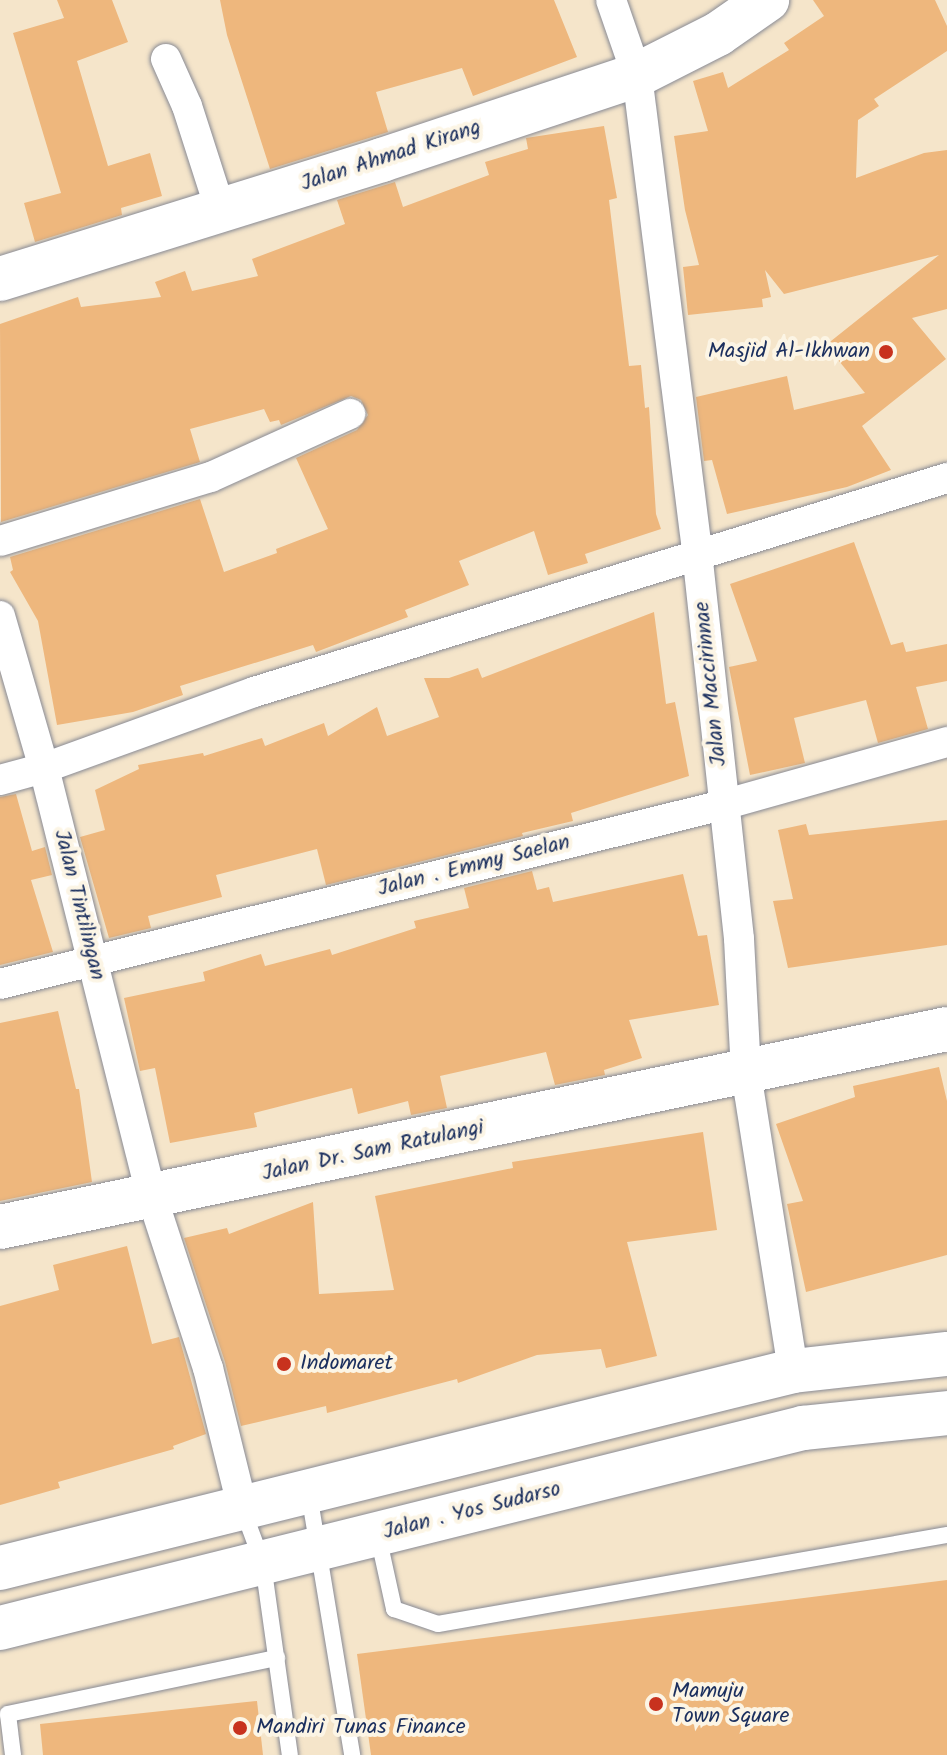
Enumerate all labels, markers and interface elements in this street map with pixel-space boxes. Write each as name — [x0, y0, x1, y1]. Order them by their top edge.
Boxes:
street label: Jalan Ahmad Kirang — [298, 114, 484, 198]
place label: Masjid Al-Ikhwan — [708, 339, 870, 365]
marker: Masjid Al-Ikhwan — [877, 343, 895, 361]
street label: Jalan Maccirinnae — [689, 600, 733, 768]
street label: Jalan Tintilingan — [48, 827, 110, 983]
street label: Jalan . Emmy Saelan — [375, 829, 573, 903]
street label: Jalan Dr. Sam Ratulangi — [260, 1115, 486, 1187]
place label: Indomaret — [300, 1351, 393, 1377]
marker: Indomaret — [275, 1355, 293, 1373]
street label: Jalan . Yos Sudarso — [381, 1476, 563, 1546]
place label: Mamuju Town Square — [672, 1678, 789, 1730]
marker: Mamuju Town Square — [647, 1695, 665, 1713]
place label: Mandiri Tunas Finance — [256, 1715, 466, 1741]
marker: Mandiri Tunas Finance — [231, 1719, 249, 1737]

